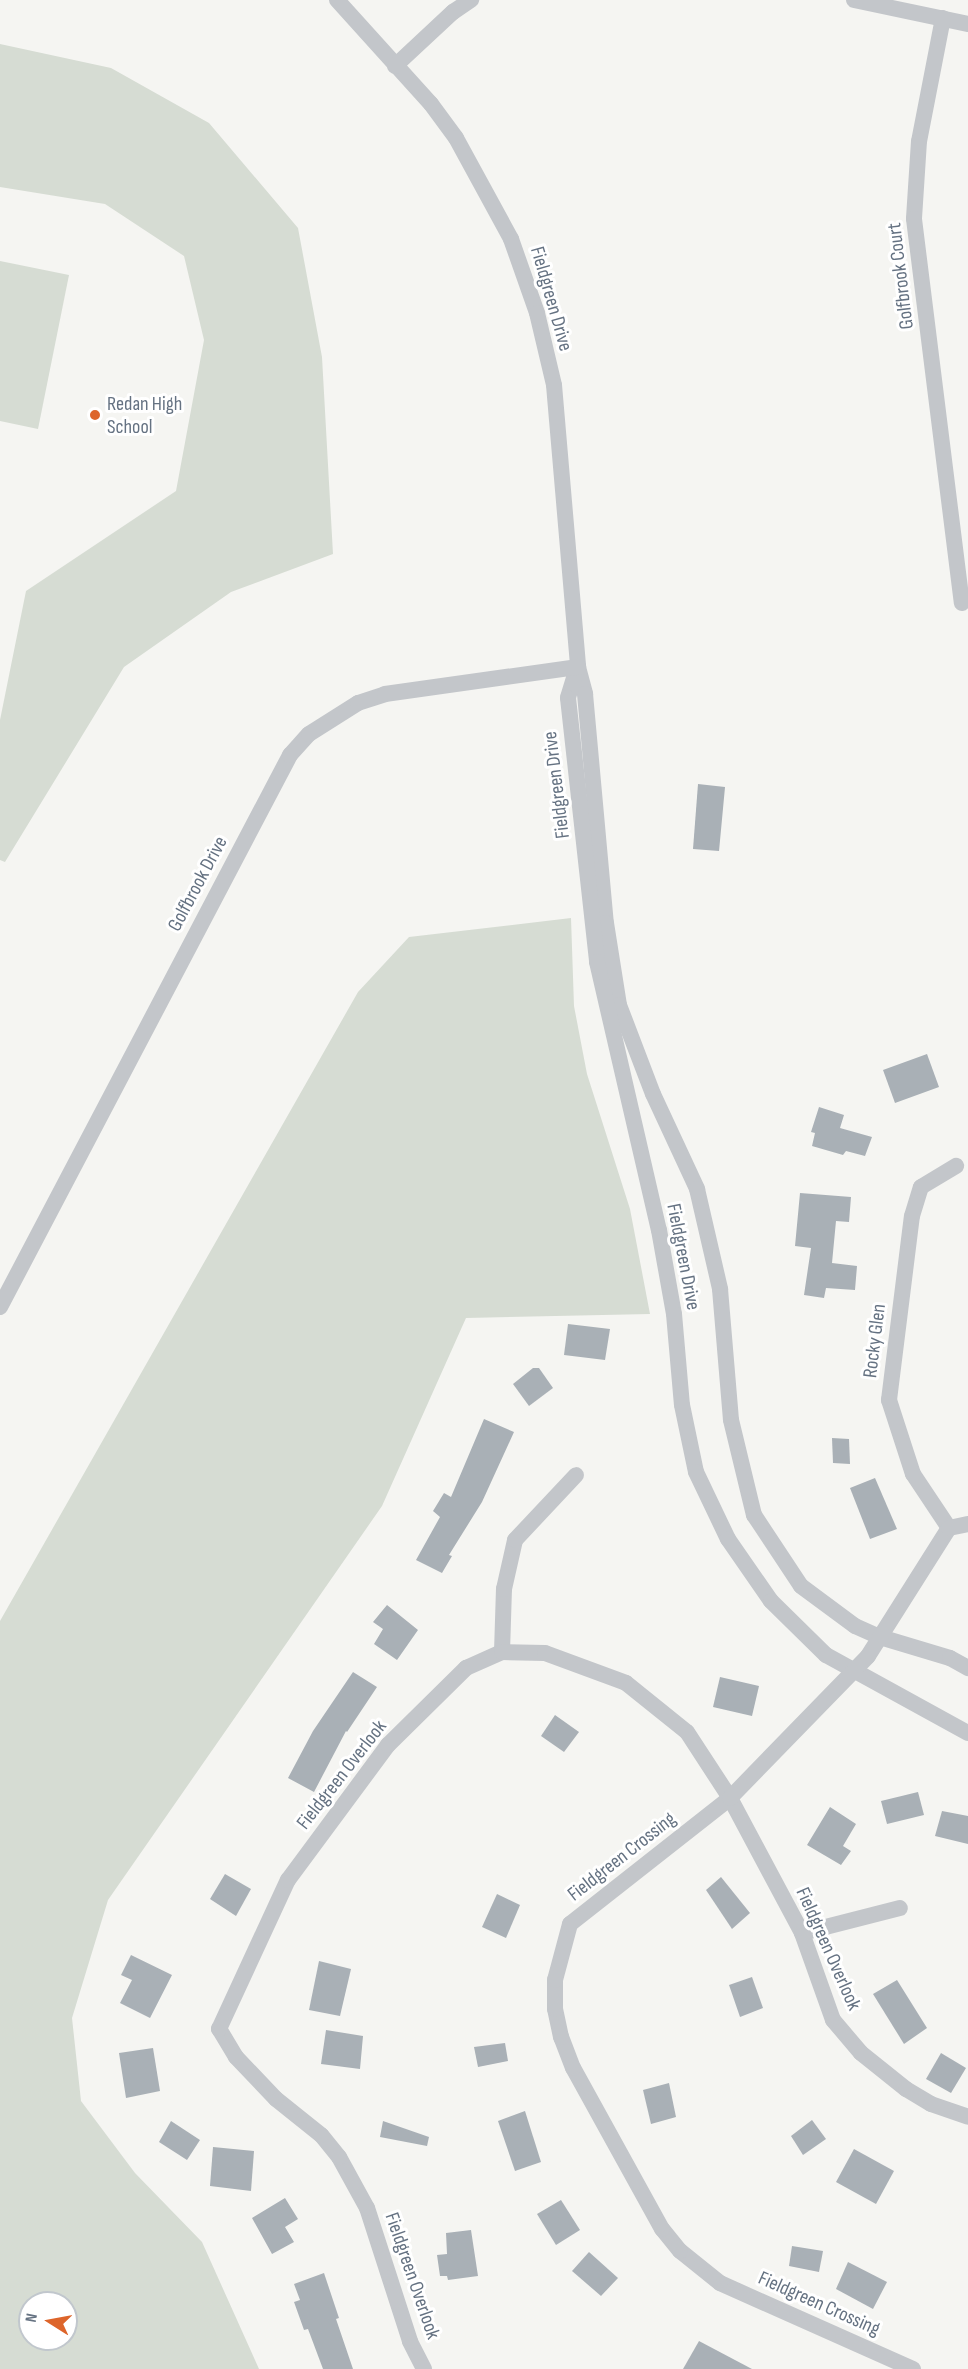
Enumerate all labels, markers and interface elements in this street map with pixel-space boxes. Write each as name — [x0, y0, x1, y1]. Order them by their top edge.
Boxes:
street label: Golfbrook Court — [883, 221, 919, 331]
street label: Fieldgreen Drive — [525, 244, 577, 354]
place label: Redan High School — [107, 392, 182, 439]
marker: Redan High School — [88, 408, 102, 422]
street label: Fieldgreen Drive — [539, 730, 575, 840]
street label: Golfbrook Drive — [163, 833, 233, 935]
street label: Fieldgreen Drive — [661, 1202, 705, 1312]
street label: Rocky Glen — [859, 1303, 891, 1379]
street label: Fieldgreen Overlook — [292, 1716, 392, 1834]
street label: Fieldgreen Crossing — [563, 1807, 681, 1907]
street label: Fieldgreen Overlook — [790, 1884, 866, 2014]
street label: Fieldgreen Overlook — [379, 2210, 445, 2342]
street label: Fieldgreen Crossing — [754, 2266, 884, 2342]
north arrow — [18, 2291, 78, 2351]
text: N — [22, 2312, 42, 2324]

